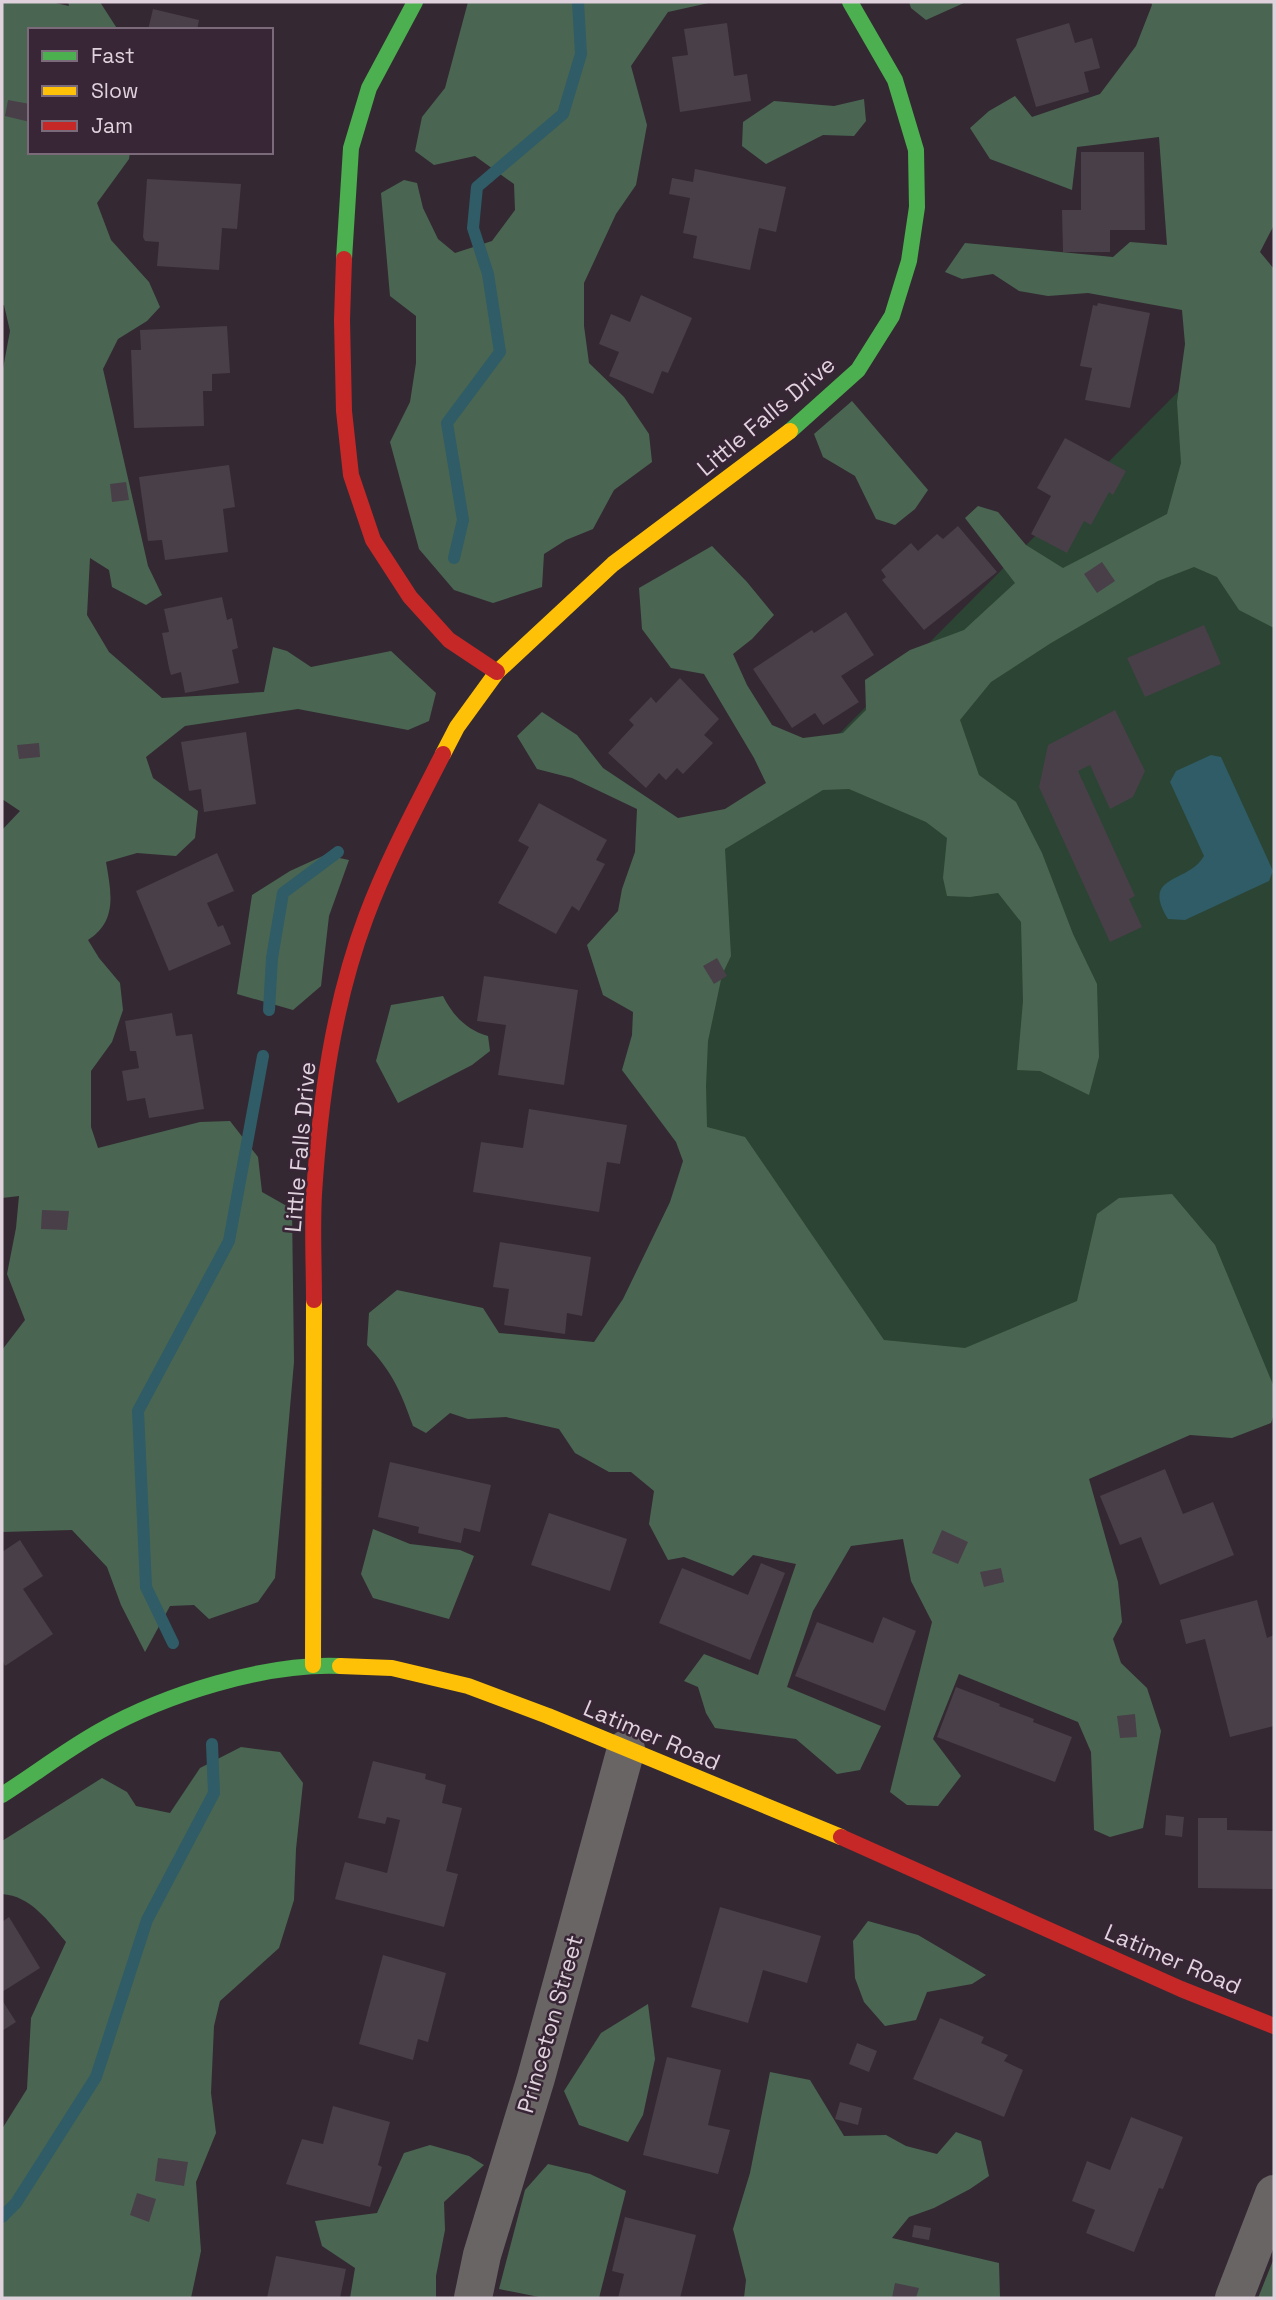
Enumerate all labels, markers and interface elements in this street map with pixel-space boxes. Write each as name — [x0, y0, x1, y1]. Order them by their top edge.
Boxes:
legend — [28, 28, 273, 154]
text: Fast — [91, 42, 135, 69]
text: Slow — [91, 77, 139, 104]
text: Jam — [91, 112, 133, 139]
street label: Little Falls Drive — [691, 349, 841, 483]
street label: Little Falls Drive — [278, 1060, 322, 1234]
street label: Latimer Road — [579, 1693, 725, 1777]
street label: Latimer Road — [1100, 1917, 1246, 2001]
street label: Princeton Street — [510, 1932, 590, 2116]

